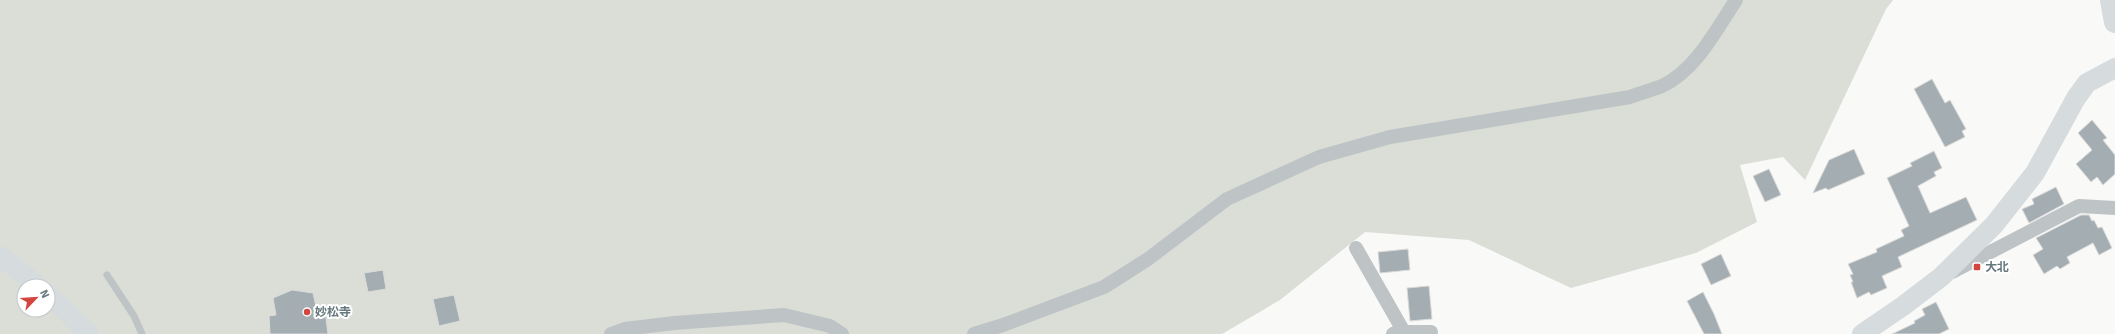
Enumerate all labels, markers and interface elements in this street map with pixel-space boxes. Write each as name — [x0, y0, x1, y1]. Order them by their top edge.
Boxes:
place label: 大北 — [1985, 260, 2009, 275]
marker: 大北 — [1972, 262, 1982, 272]
north arrow — [16, 278, 56, 318]
text: N — [37, 288, 52, 300]
place label: 妙松寺 — [315, 305, 351, 320]
marker: 妙松寺 — [302, 307, 312, 317]

